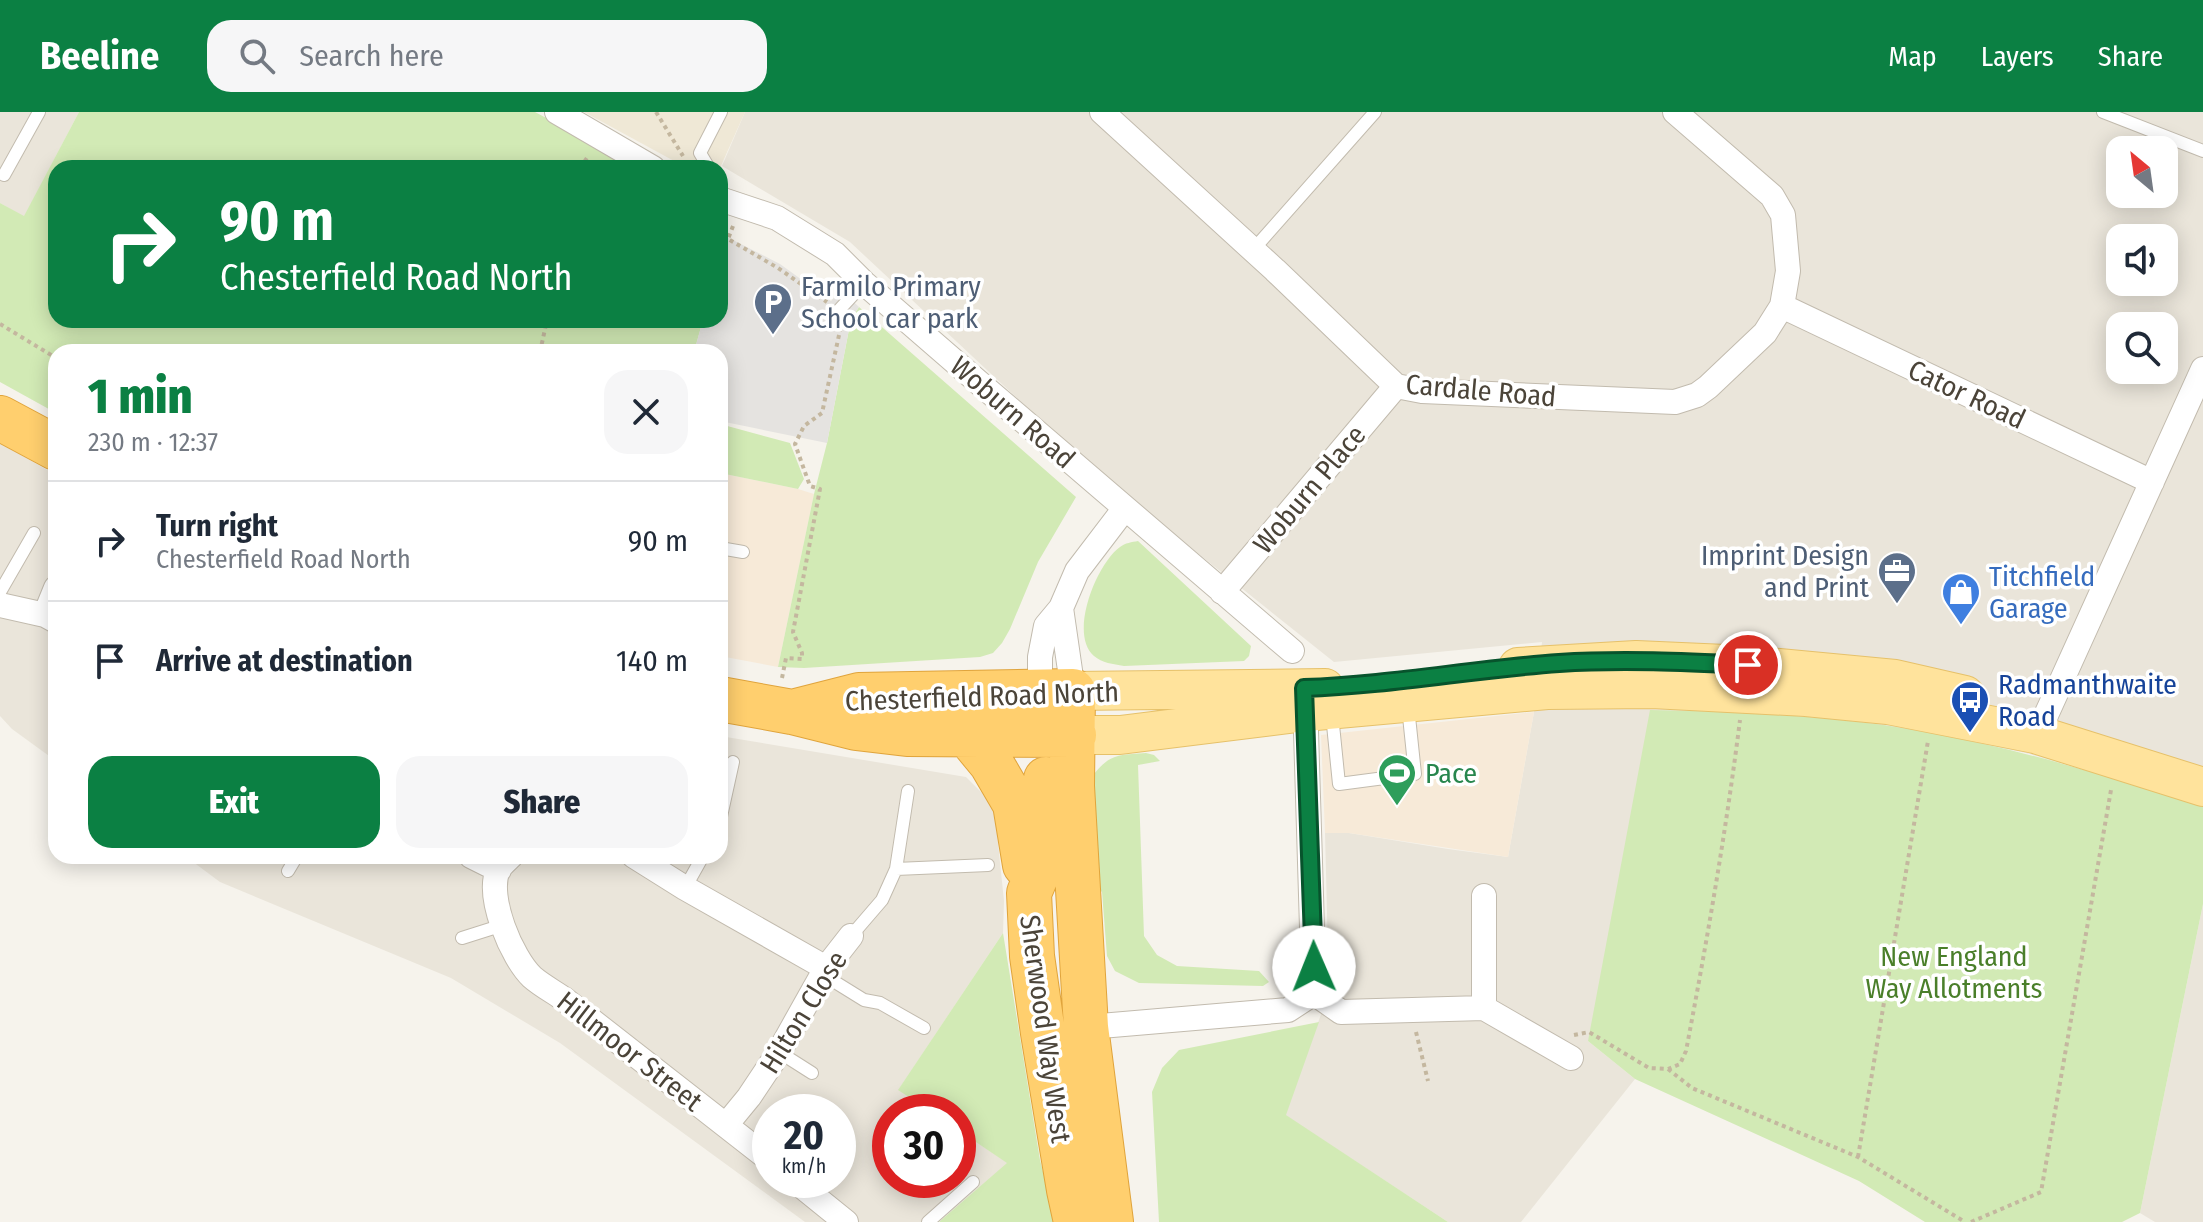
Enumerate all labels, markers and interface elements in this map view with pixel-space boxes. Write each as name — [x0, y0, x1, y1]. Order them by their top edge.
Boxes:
search box — [207, 20, 767, 92]
text: Beeline — [40, 33, 159, 79]
icon: search — [235, 34, 279, 78]
text: Search here — [299, 38, 444, 74]
text: Map — [1888, 40, 1937, 73]
text: Layers — [1981, 40, 2054, 73]
text: Share — [2098, 40, 2163, 73]
north arrow — [2106, 136, 2178, 208]
map controls — [2106, 136, 2178, 384]
text: 90 m — [220, 188, 334, 255]
icon: right — [88, 192, 192, 296]
button: sound — [2106, 224, 2178, 296]
text: Chesterfield Road North — [220, 256, 573, 300]
place label: Farmilo Primary School car park — [801, 270, 981, 335]
parking icon: Farmilo Primary School car park — [752, 281, 794, 336]
button: search — [2106, 312, 2178, 384]
street label: Woburn Road — [944, 349, 1082, 475]
street label: Cator Road — [1903, 353, 2031, 436]
street label: Cardale Road — [1404, 367, 1558, 414]
text: 1 min — [88, 368, 192, 426]
button: close — [604, 370, 688, 454]
street label: Woburn Place — [1246, 419, 1372, 560]
text: 230 m · 12:37 — [88, 427, 218, 458]
text: Turn right — [156, 508, 278, 544]
icon: right — [88, 519, 132, 563]
text: 90 m — [628, 523, 688, 559]
place label: Imprint Design and Print — [1701, 539, 1870, 604]
text: Chesterfield Road North — [156, 544, 411, 575]
office icon: Imprint Design and Print — [1876, 550, 1918, 605]
place label: Titchfield Garage — [1989, 560, 2095, 625]
shop icon: Titchfield Garage — [1940, 571, 1982, 626]
pin — [1714, 631, 1782, 699]
icon: arrive — [88, 639, 132, 683]
text: Arrive at destination — [156, 643, 413, 679]
text: 140 m — [616, 643, 688, 679]
icon: arrive — [1726, 643, 1770, 687]
place label: Radmanthwaite Road — [1998, 668, 2177, 733]
street label: Chesterfield Road North — [844, 675, 1120, 718]
bus stop icon: Radmanthwaite Road — [1949, 679, 1991, 734]
sports icon: Pace — [1376, 752, 1418, 807]
button: Exit — [88, 756, 380, 848]
button: Share — [396, 756, 688, 848]
place label: Pace — [1425, 757, 1477, 790]
street label: Sherwood Way West — [1013, 913, 1078, 1146]
position arrow — [1272, 925, 1356, 1009]
park label: New England Way Allotments — [1866, 940, 2043, 1005]
street label: Hilton Close — [753, 945, 854, 1079]
street label: Hillmoor Street — [551, 985, 709, 1119]
speed limit sign: 30 — [872, 1094, 976, 1198]
text: 20 — [784, 1112, 824, 1160]
text: km/h — [782, 1154, 826, 1178]

